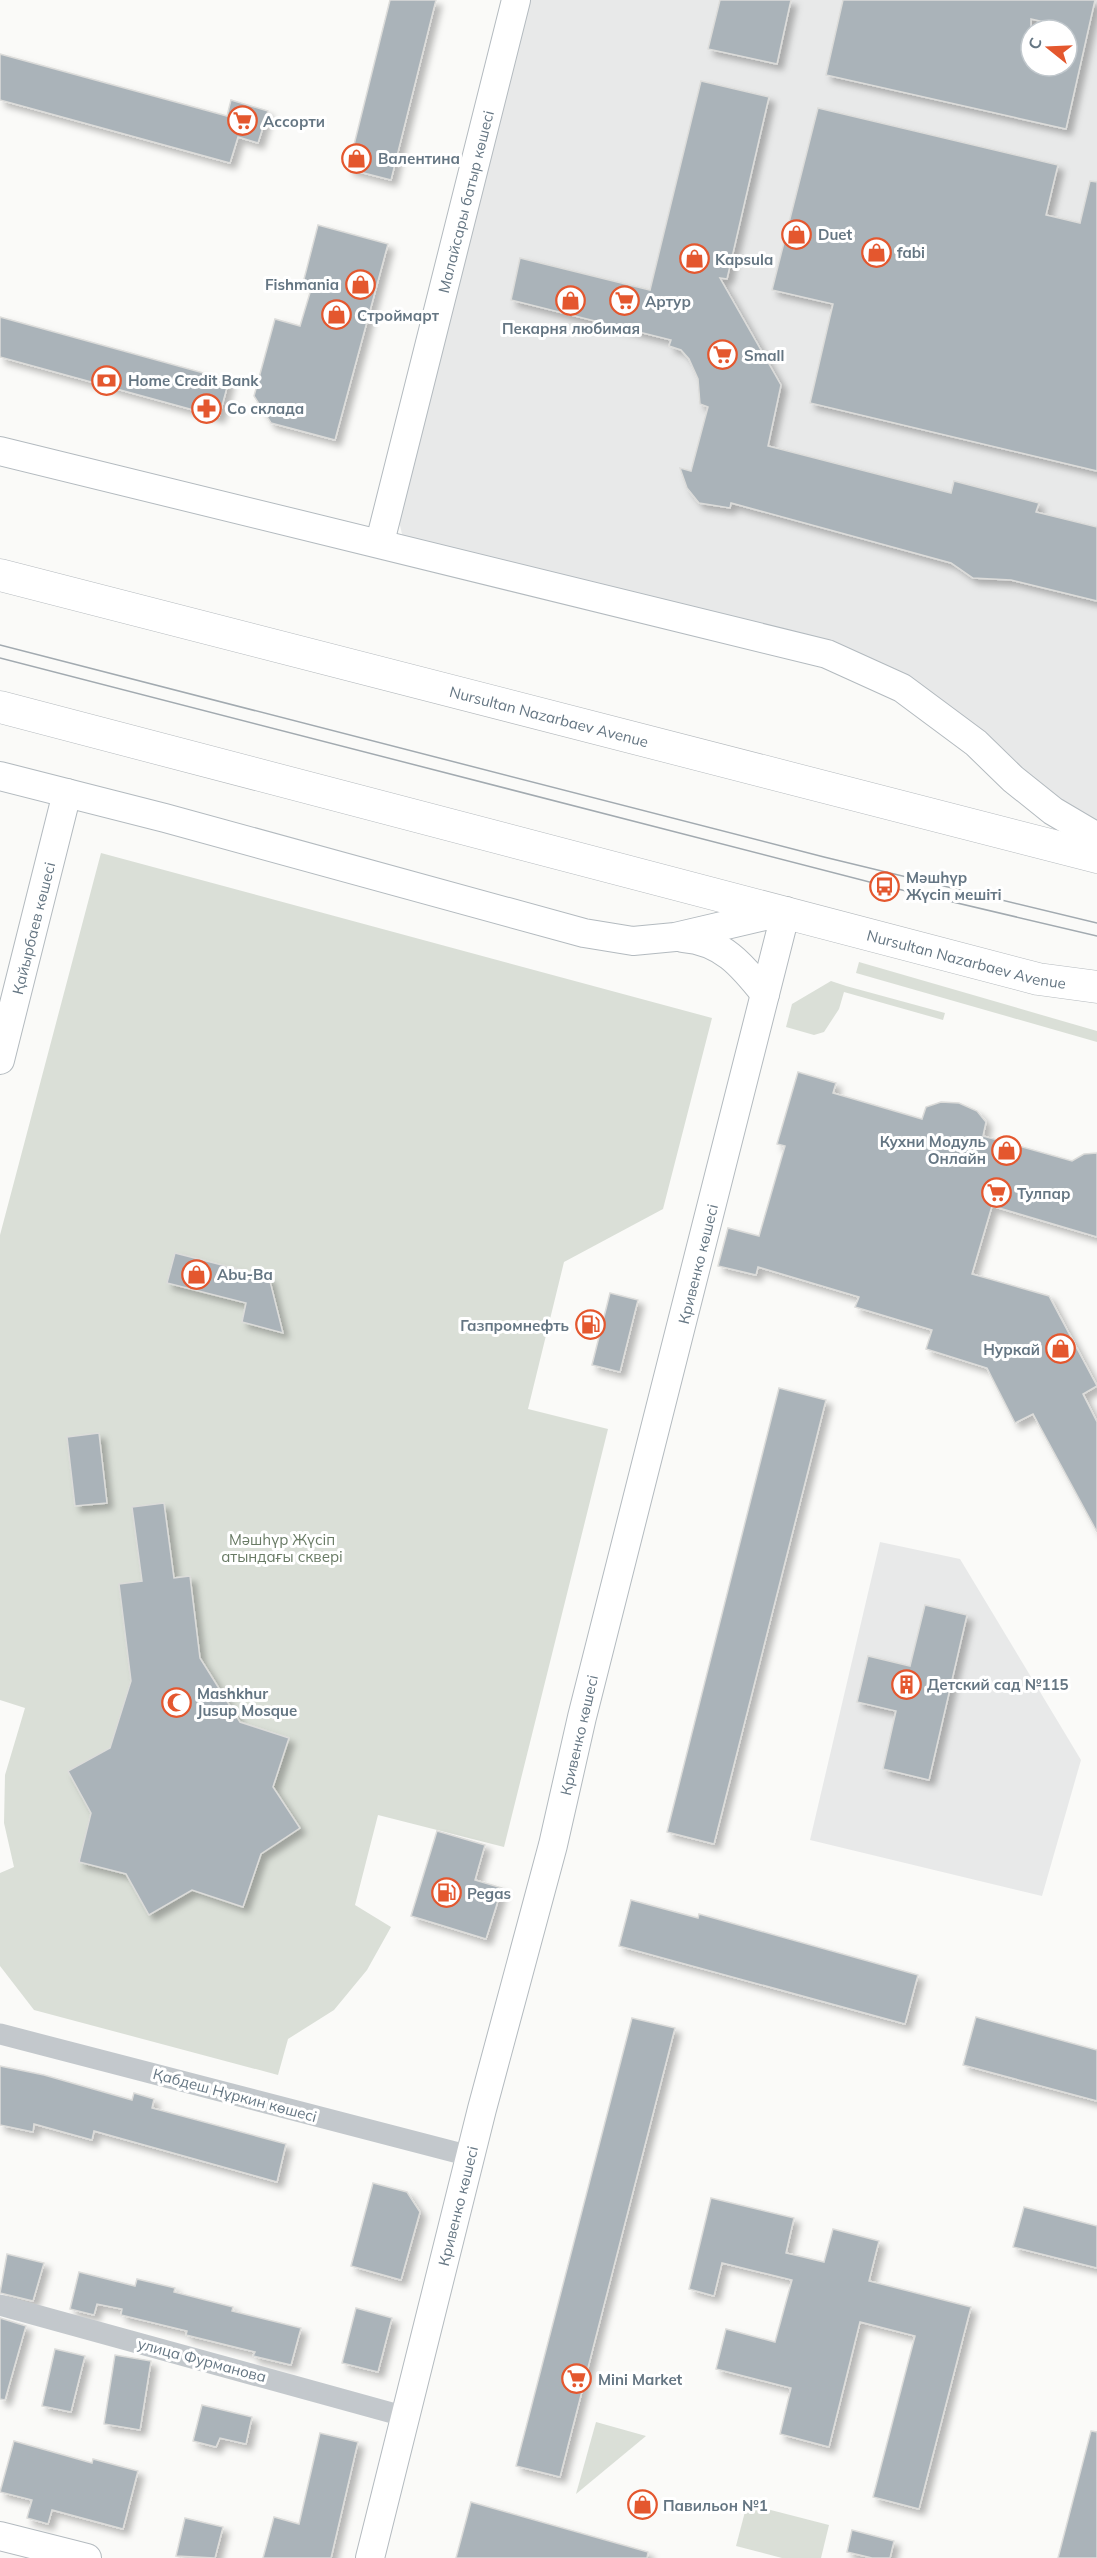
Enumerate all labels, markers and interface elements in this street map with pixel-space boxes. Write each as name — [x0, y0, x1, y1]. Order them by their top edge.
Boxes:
north arrow — [1019, 18, 1079, 78]
text: С — [1024, 35, 1046, 52]
supermarket icon: Ассорти — [226, 105, 258, 137]
street label: Малайсары батыр көшесі — [433, 108, 497, 295]
place label: Ассорти — [263, 112, 325, 131]
shop icon: Валентина — [341, 142, 373, 174]
place label: Валентина — [378, 149, 460, 168]
shop icon: Duet — [781, 218, 813, 250]
place label: Duet — [818, 225, 853, 244]
shop icon: fabi — [860, 236, 892, 268]
shop icon: Kapsula — [678, 243, 710, 275]
place label: fabi — [897, 243, 925, 262]
place label: Kapsula — [715, 250, 773, 269]
shop icon: Fishmania — [344, 268, 376, 300]
place label: Fishmania — [265, 275, 339, 294]
shop icon: Пекарня любимая — [555, 285, 587, 317]
supermarket icon: Артур — [608, 285, 640, 317]
place label: Артур — [645, 292, 691, 311]
shop icon: Строймарт — [320, 299, 352, 331]
place label: Строймарт — [357, 306, 440, 325]
place label: Пекарня любимая — [502, 319, 640, 338]
supermarket icon: Small — [707, 339, 739, 371]
place label: Small — [744, 346, 784, 365]
bank icon: Home Credit Bank — [91, 364, 123, 396]
place label: Home Credit Bank — [128, 371, 259, 390]
pharmacy icon: Со склада — [190, 392, 222, 424]
place label: Со склада — [227, 399, 304, 418]
street label: Nursultan Nazarbaev Avenue — [448, 681, 651, 751]
street label: Қайырбаев көшесі — [7, 860, 59, 996]
place label: Мәшһүр Жүсіп мешіті — [906, 868, 1002, 904]
bus stop icon: Мәшһүр Жүсіп мешіті — [869, 870, 901, 902]
street label: Nursultan Nazarbaev Avenue — [865, 925, 1067, 992]
place label: Кухни Модуль Онлайн — [880, 1132, 986, 1168]
shop icon: Кухни Модуль Онлайн — [991, 1134, 1023, 1166]
supermarket icon: Тулпар — [980, 1177, 1012, 1209]
place label: Тулпар — [1017, 1184, 1070, 1203]
street label: Кривенко көшесі — [674, 1202, 722, 1326]
shop icon: Abu-Ba — [180, 1258, 212, 1290]
place label: Abu-Ba — [217, 1265, 273, 1284]
fuel station icon: Газпромнефть — [574, 1309, 606, 1341]
place label: Газпромнефть — [460, 1316, 569, 1335]
shop icon: Нуркай — [1045, 1333, 1077, 1365]
place label: Нуркай — [983, 1340, 1040, 1359]
park label: Мәшһүр Жүсіп атындағы сквері — [221, 1530, 343, 1566]
building icon: Детский сад №115 — [890, 1668, 922, 1700]
street label: Кривенко көшесі — [556, 1673, 602, 1797]
place label: Детский сад №115 — [927, 1675, 1068, 1694]
place label: Mashkhur Jusup Mosque — [197, 1684, 297, 1720]
mosque icon: Mashkhur Jusup Mosque — [160, 1686, 192, 1718]
fuel station icon: Pegas — [430, 1877, 462, 1909]
place label: Pegas — [467, 1884, 511, 1903]
street label: Қабдеш Нұркин көшесі — [151, 2064, 319, 2126]
street label: Кривенко көшесі — [434, 2144, 482, 2268]
street label: улица Фурманова — [136, 2334, 268, 2386]
supermarket icon: Mini Market — [561, 2363, 593, 2395]
place label: Mini Market — [598, 2370, 683, 2389]
shop icon: Павильон №1 — [626, 2489, 658, 2521]
place label: Павильон №1 — [663, 2496, 768, 2515]

